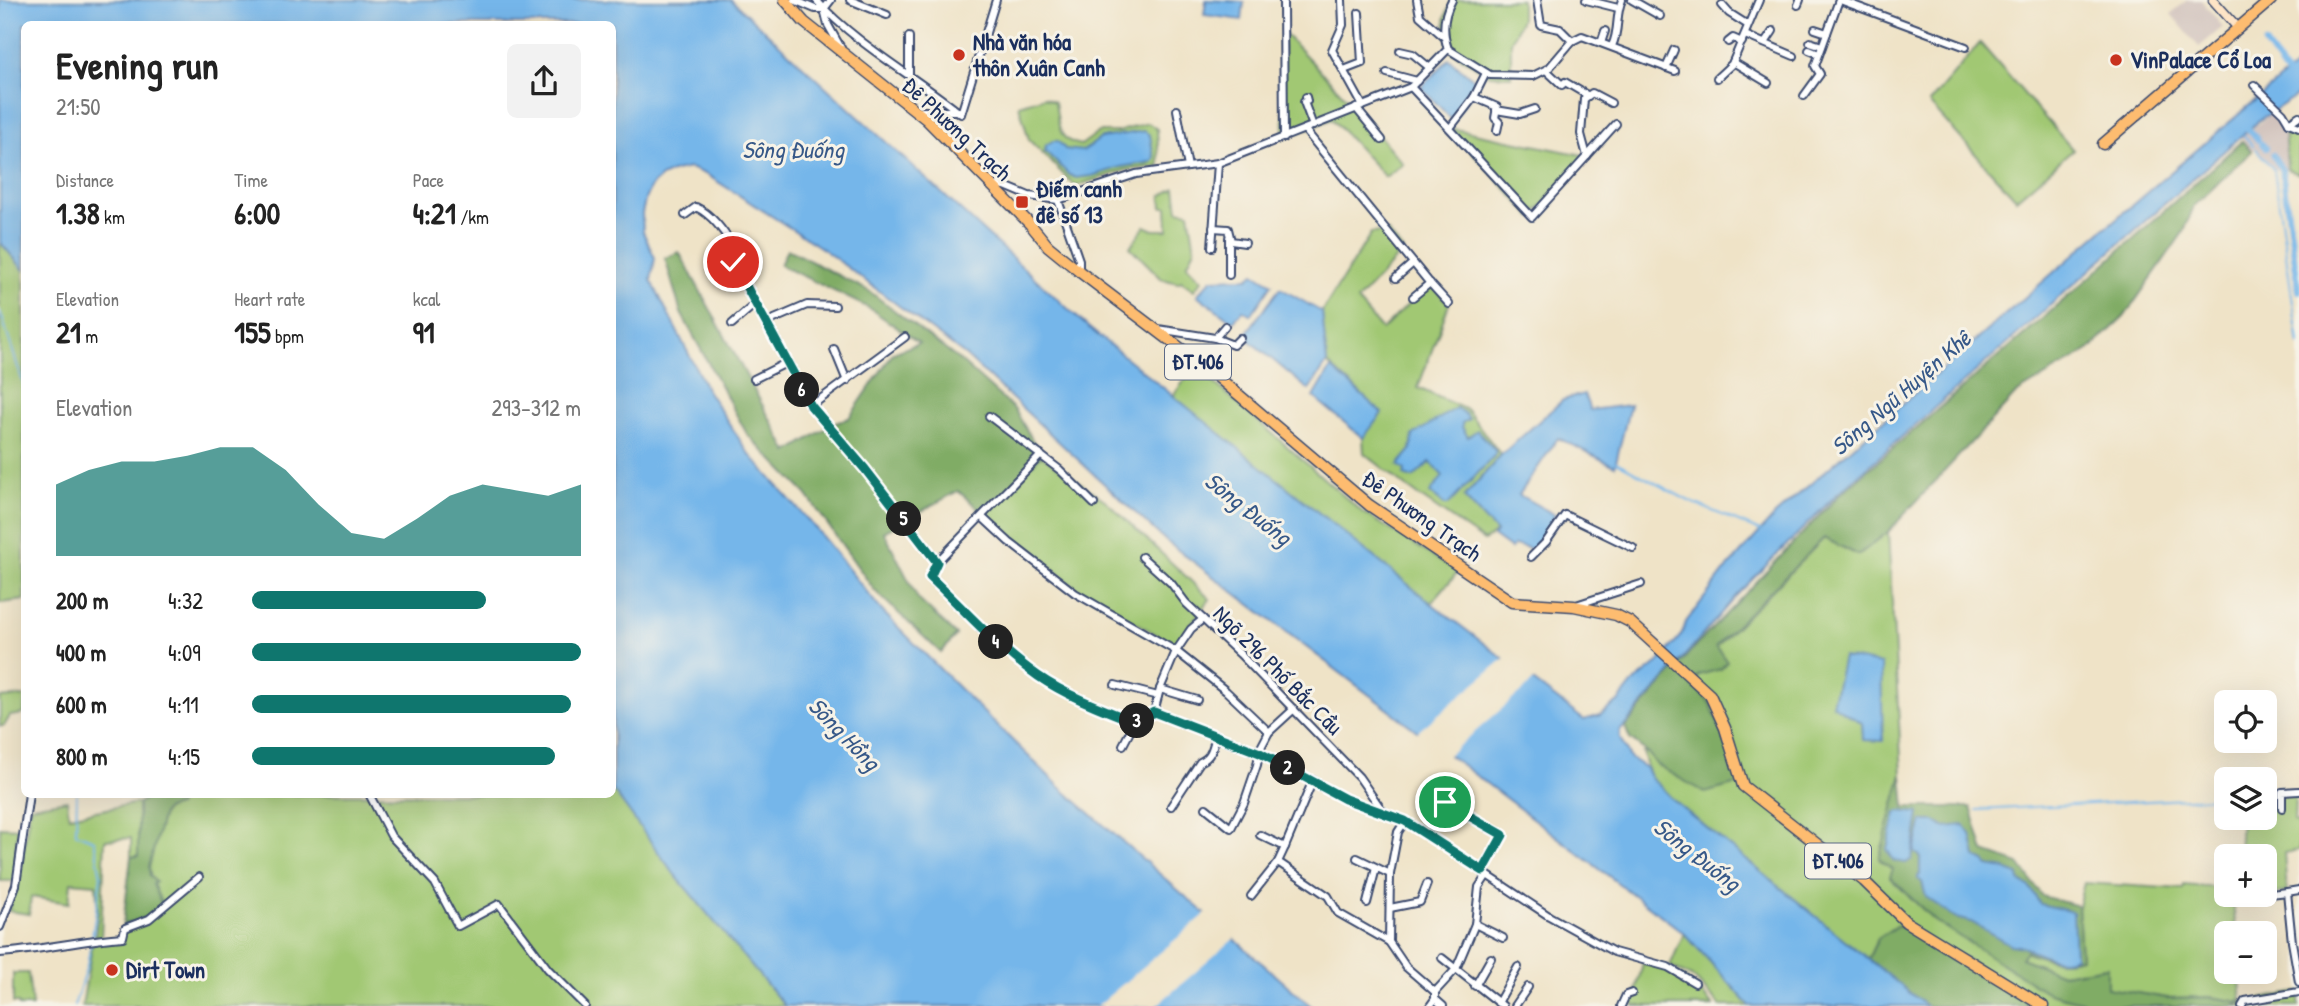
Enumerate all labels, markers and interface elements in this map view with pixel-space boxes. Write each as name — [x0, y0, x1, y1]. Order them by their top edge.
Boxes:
place label: Nhà văn hóa thôn Xuân Canh — [972, 26, 1105, 83]
text: Evening run — [56, 39, 219, 91]
button: share — [507, 44, 581, 118]
place label: VinPalace Cổ Loa — [2130, 44, 2271, 75]
marker: Nhà văn hóa thôn Xuân Canh — [951, 47, 967, 63]
marker: VinPalace Cổ Loa — [2108, 52, 2124, 68]
street label: Đê Phương Trạch — [896, 70, 1019, 188]
text: 21:50 — [56, 91, 100, 122]
water label: Sông Đuống — [742, 133, 845, 166]
text: Distance — [56, 167, 114, 193]
text: Time — [234, 167, 268, 193]
text: Pace — [413, 167, 444, 193]
place label: Điếm canh đê số 13 — [1036, 173, 1122, 230]
text: 1.38 — [56, 193, 100, 233]
text: 6:00 — [234, 193, 280, 233]
text: 4:21 — [413, 193, 456, 233]
marker: Điếm canh đê số 13 — [1014, 194, 1030, 210]
text: km — [100, 204, 125, 230]
text: /km — [456, 204, 489, 230]
pin — [703, 232, 763, 292]
icon: check — [714, 243, 752, 281]
text: Elevation — [56, 286, 119, 312]
text: Heart rate — [234, 286, 305, 312]
text: kcal — [413, 286, 440, 312]
text: 21 — [56, 312, 81, 352]
text: 155 — [234, 312, 271, 352]
text: 91 — [413, 312, 435, 352]
water label: Sông Ngũ Huyện Khê — [1824, 322, 1979, 463]
text: m — [81, 323, 98, 349]
text: bpm — [271, 323, 304, 349]
road number: ĐT.406 — [1165, 344, 1231, 380]
pin: 6 — [784, 372, 820, 408]
text: 6 — [798, 376, 805, 402]
text: Elevation — [56, 392, 132, 423]
text: 293–312 m — [491, 392, 581, 423]
street label: Đê Phương Trạch — [1356, 463, 1489, 568]
water label: Sông Đuống — [1198, 464, 1300, 554]
pin: 5 — [886, 502, 922, 536]
text: 5 — [899, 505, 908, 531]
text: 200 m — [56, 585, 108, 616]
text: 4:32 — [168, 585, 203, 616]
street label: Ngõ 296 Phố Bắc Cầu — [1207, 598, 1350, 741]
pin: 4 — [978, 624, 1014, 660]
text: 4 — [992, 628, 999, 654]
text: 400 m — [56, 637, 106, 668]
text: 4:09 — [168, 637, 201, 668]
text: 600 m — [56, 689, 107, 720]
text: 4:11 — [168, 689, 199, 720]
water label: Sông Hồng — [801, 690, 888, 778]
map controls — [2214, 690, 2277, 984]
button: locate — [2214, 690, 2277, 753]
pin: 3 — [1120, 704, 1154, 738]
text: 3 — [1132, 707, 1141, 733]
text: 800 m — [56, 741, 108, 772]
text: 4:15 — [168, 741, 200, 772]
pin: 2 — [1270, 750, 1306, 786]
text: 2 — [1283, 754, 1292, 780]
button: layers — [2214, 767, 2277, 830]
pin — [1415, 772, 1475, 832]
icon: arrive — [1426, 783, 1464, 821]
water label: Sông Đuống — [1647, 810, 1749, 900]
road number: ĐT.406 — [1805, 844, 1871, 878]
button: + — [2214, 844, 2277, 907]
button: − — [2214, 921, 2277, 984]
place label: Dirt Town — [126, 954, 205, 985]
marker: Dirt Town — [104, 962, 120, 978]

